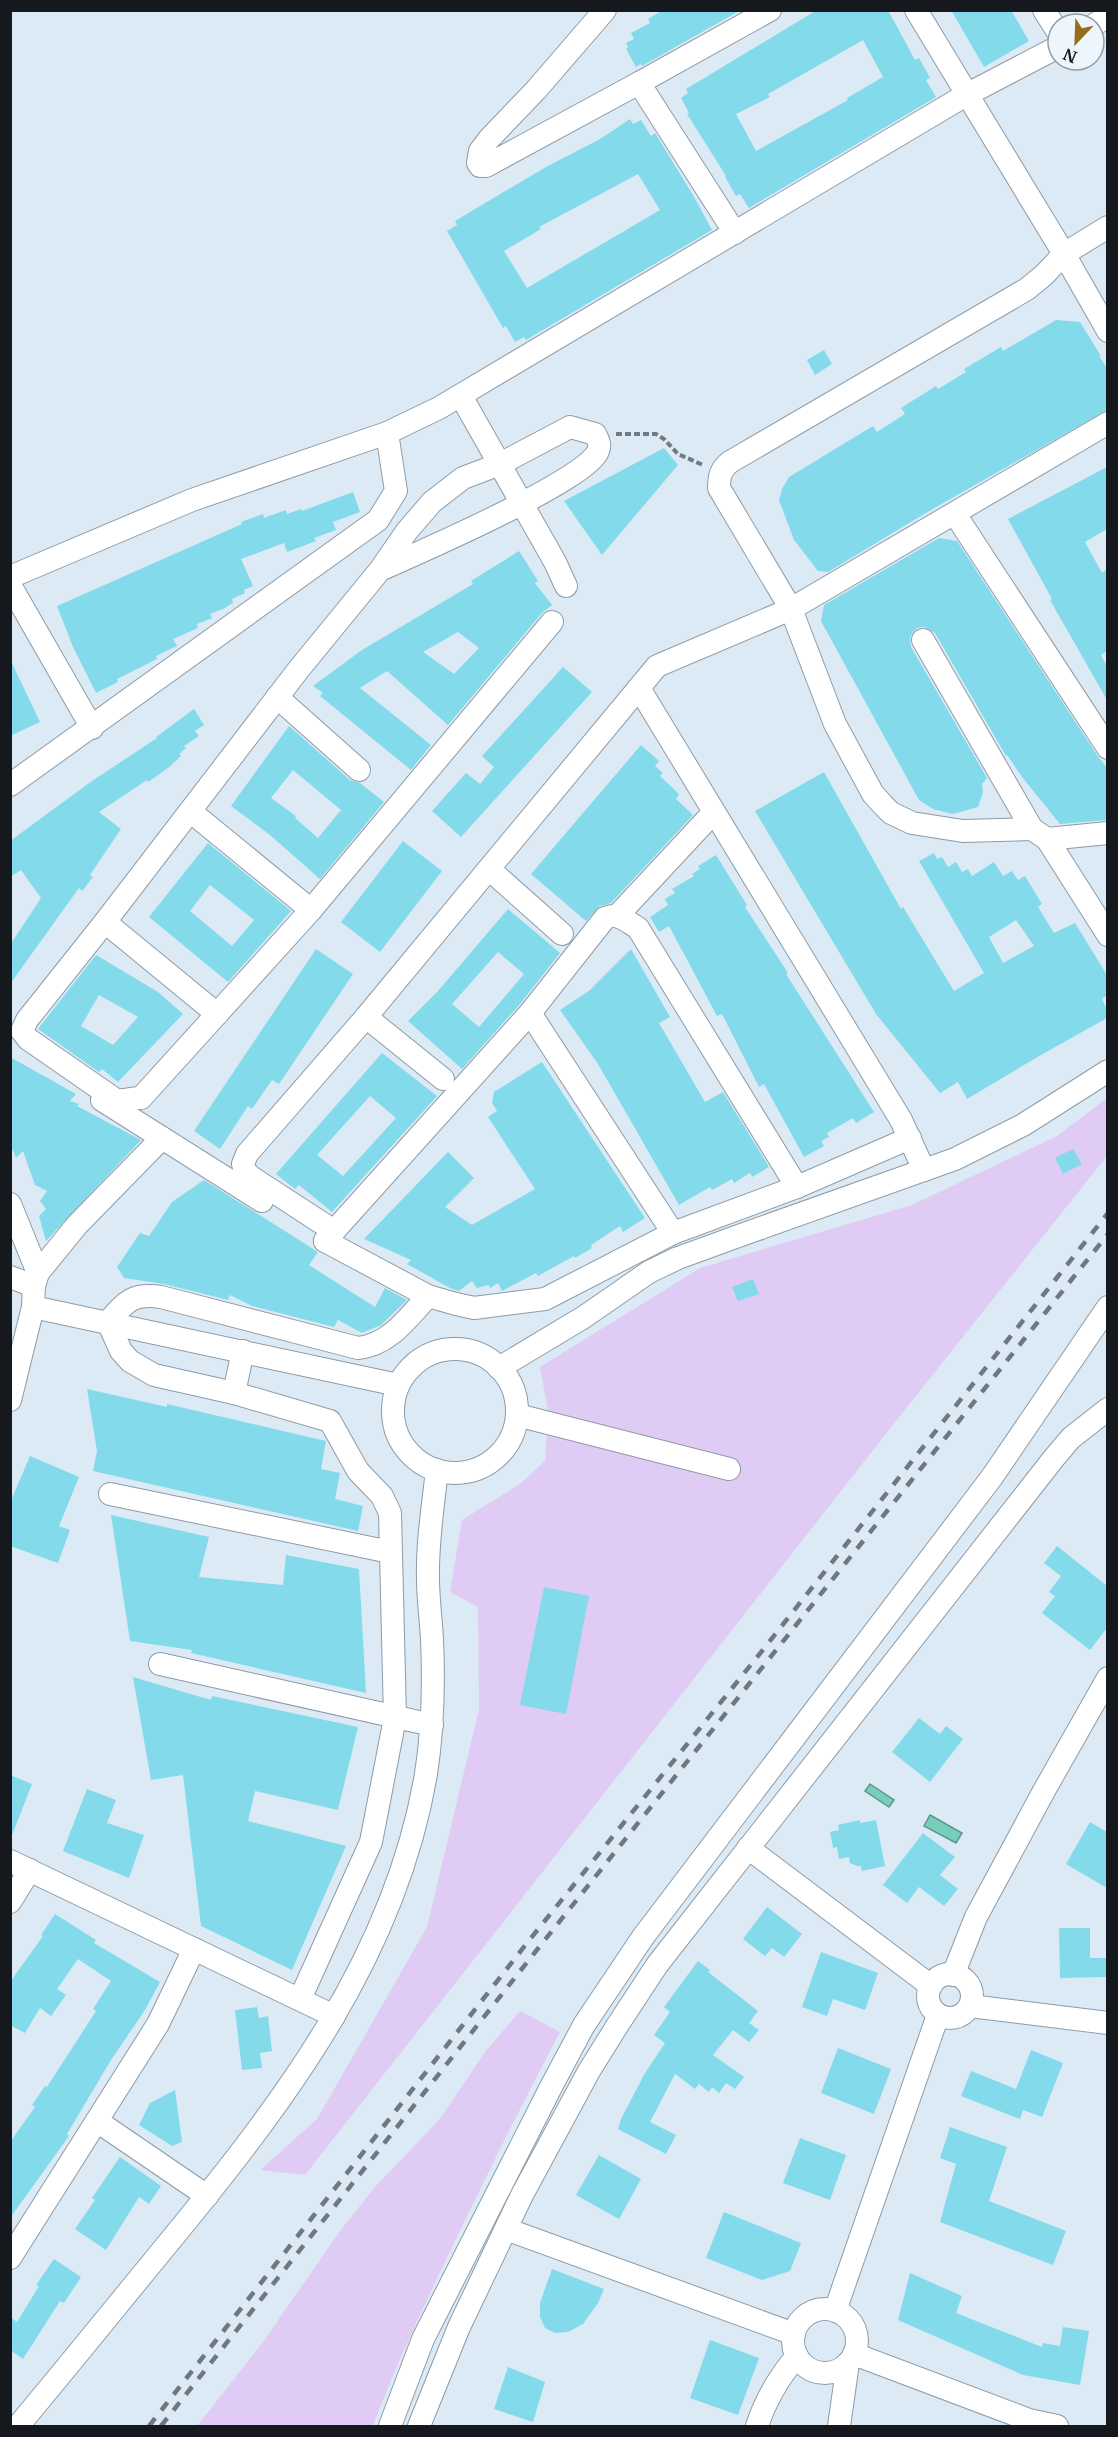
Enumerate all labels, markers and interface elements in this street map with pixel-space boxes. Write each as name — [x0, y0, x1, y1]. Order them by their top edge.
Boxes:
north arrow — [1046, 12, 1106, 72]
text: N — [1060, 44, 1080, 67]

